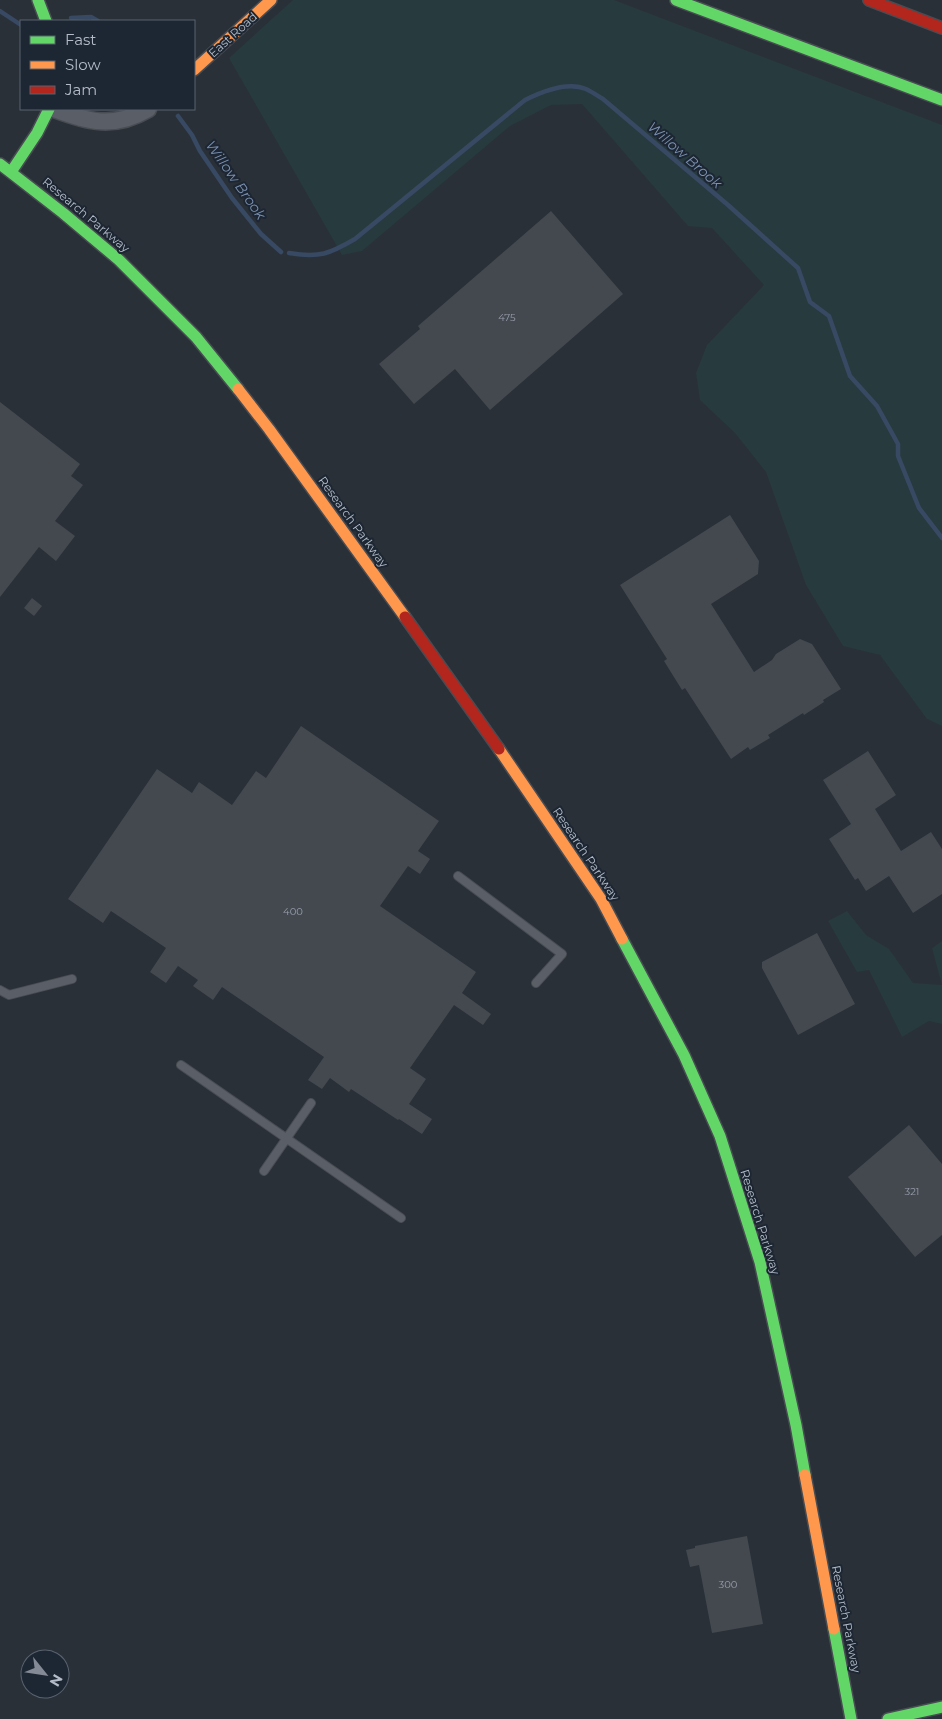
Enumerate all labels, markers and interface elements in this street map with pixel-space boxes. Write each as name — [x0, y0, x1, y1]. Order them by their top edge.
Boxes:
street label: East Road — [205, 9, 260, 60]
legend — [20, 20, 195, 110]
text: Fast — [65, 30, 96, 49]
text: Slow — [65, 55, 101, 74]
text: Jam — [64, 80, 97, 99]
water label: Willow Brook — [644, 118, 726, 193]
water label: Willow Brook — [202, 137, 270, 224]
street label: Research Parkway — [40, 174, 133, 256]
house number: 475 — [498, 311, 516, 324]
street label: Research Parkway — [315, 473, 392, 571]
street label: Research Parkway — [550, 804, 623, 904]
house number: 400 — [283, 905, 303, 918]
street label: Research Parkway — [737, 1167, 784, 1277]
house number: 321 — [905, 1185, 919, 1198]
street label: Research Parkway — [829, 1564, 864, 1674]
house number: 300 — [719, 1578, 738, 1591]
north arrow — [20, 1649, 70, 1699]
text: N — [46, 1671, 67, 1690]

